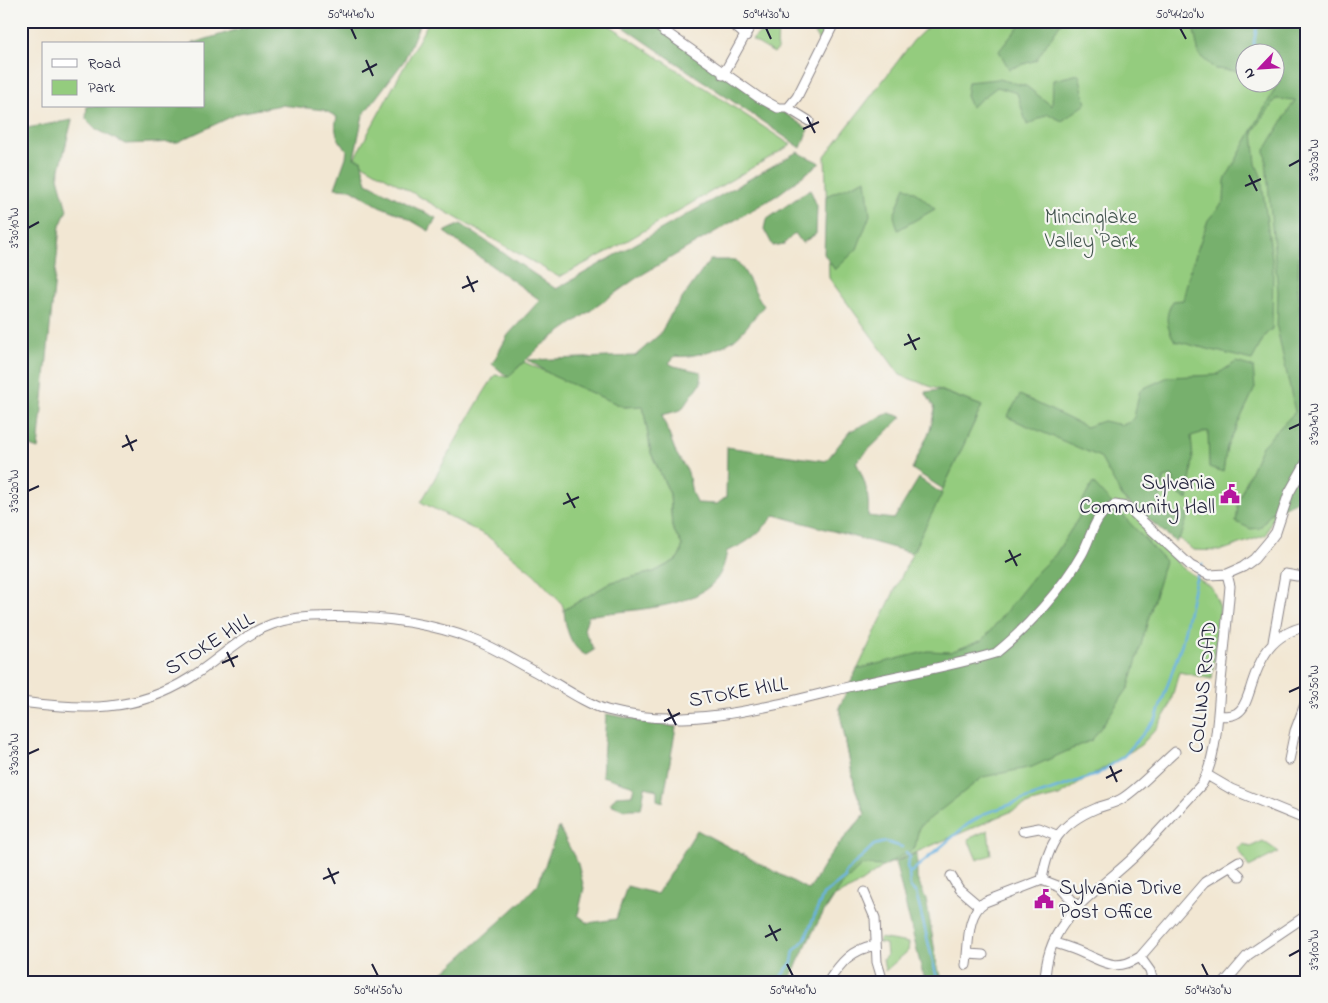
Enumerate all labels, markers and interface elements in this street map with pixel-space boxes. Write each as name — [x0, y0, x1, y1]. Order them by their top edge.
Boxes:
text: 50°44'40"N — [327, 6, 375, 24]
text: 50°44'30"N — [742, 6, 790, 24]
text: 50°44'20"N — [1156, 6, 1204, 24]
legend — [42, 42, 205, 108]
north arrow — [1236, 42, 1286, 92]
text: Road — [88, 53, 121, 75]
text: N — [1238, 64, 1261, 82]
text: Park — [88, 77, 116, 99]
text: 3°30'30"W — [1306, 139, 1324, 181]
park label: Mincinglake Valley Park — [1044, 203, 1138, 259]
text: 3°30'10"W — [6, 208, 24, 248]
text: 3°30'40"W — [1306, 403, 1324, 445]
place label: Sylvania Community Hall — [1079, 469, 1215, 525]
text: 3°30'20"W — [6, 470, 24, 512]
public building icon: Sylvania Community Hall — [1219, 483, 1241, 505]
street label: STOKE HILL — [160, 605, 261, 684]
street label: COLLINS ROAD — [1182, 620, 1226, 754]
text: 3°30'50"W — [1306, 665, 1324, 709]
street label: STOKE HILL — [686, 669, 790, 716]
text: 3°30'30"W — [6, 733, 24, 775]
place label: Sylvania Drive Post Office — [1059, 874, 1182, 928]
public building icon: Sylvania Drive Post Office — [1033, 888, 1055, 910]
text: 3°31'00"W — [1306, 930, 1324, 970]
text: 50°44'50"N — [353, 982, 403, 1000]
text: 50°44'40"N — [769, 982, 817, 1000]
text: 50°44'30"N — [1184, 982, 1232, 1000]

